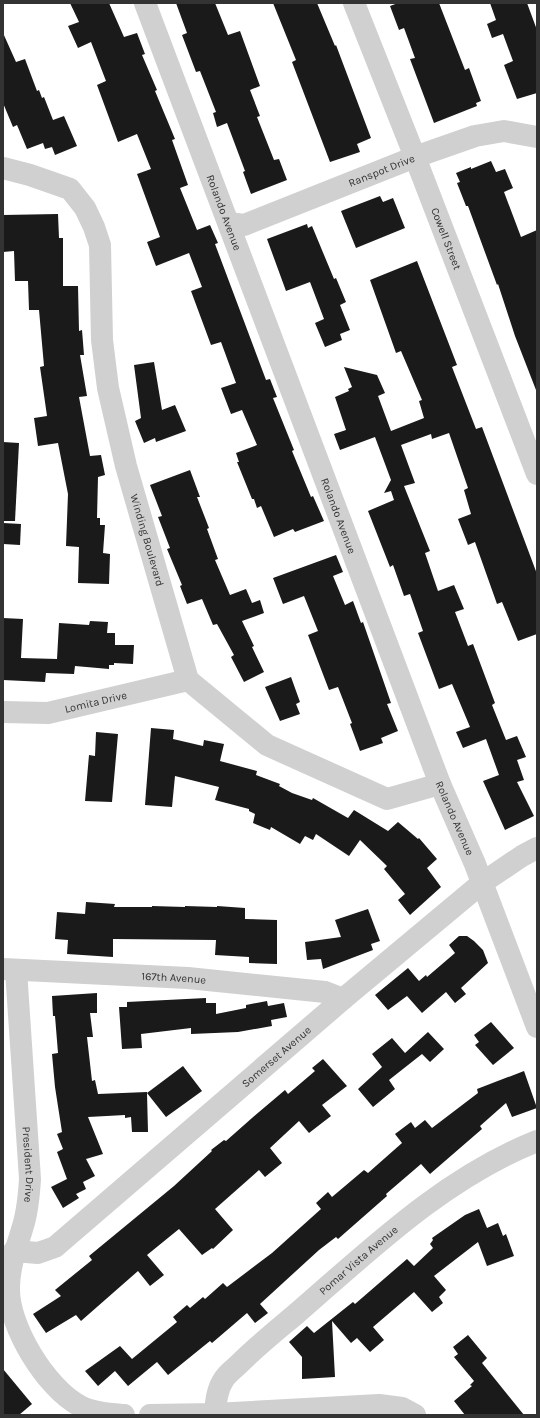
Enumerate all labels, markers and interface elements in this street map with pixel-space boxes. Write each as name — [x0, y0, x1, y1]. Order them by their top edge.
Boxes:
street label: Ranspot Drive — [346, 151, 417, 189]
street label: Rolando Avenue — [204, 173, 244, 253]
street label: Cowell Street — [429, 206, 464, 271]
street label: Rolando Avenue — [318, 476, 359, 556]
street label: Winding Boulevard — [128, 492, 167, 588]
street label: Lomita Drive — [63, 688, 128, 715]
street label: Rolando Avenue — [433, 779, 477, 858]
street label: 167th Avenue — [141, 969, 207, 986]
street label: Somerset Avenue — [239, 1023, 314, 1090]
street label: President Drive — [20, 1126, 37, 1204]
street label: Pomar Vista Avenue — [316, 1223, 400, 1297]

